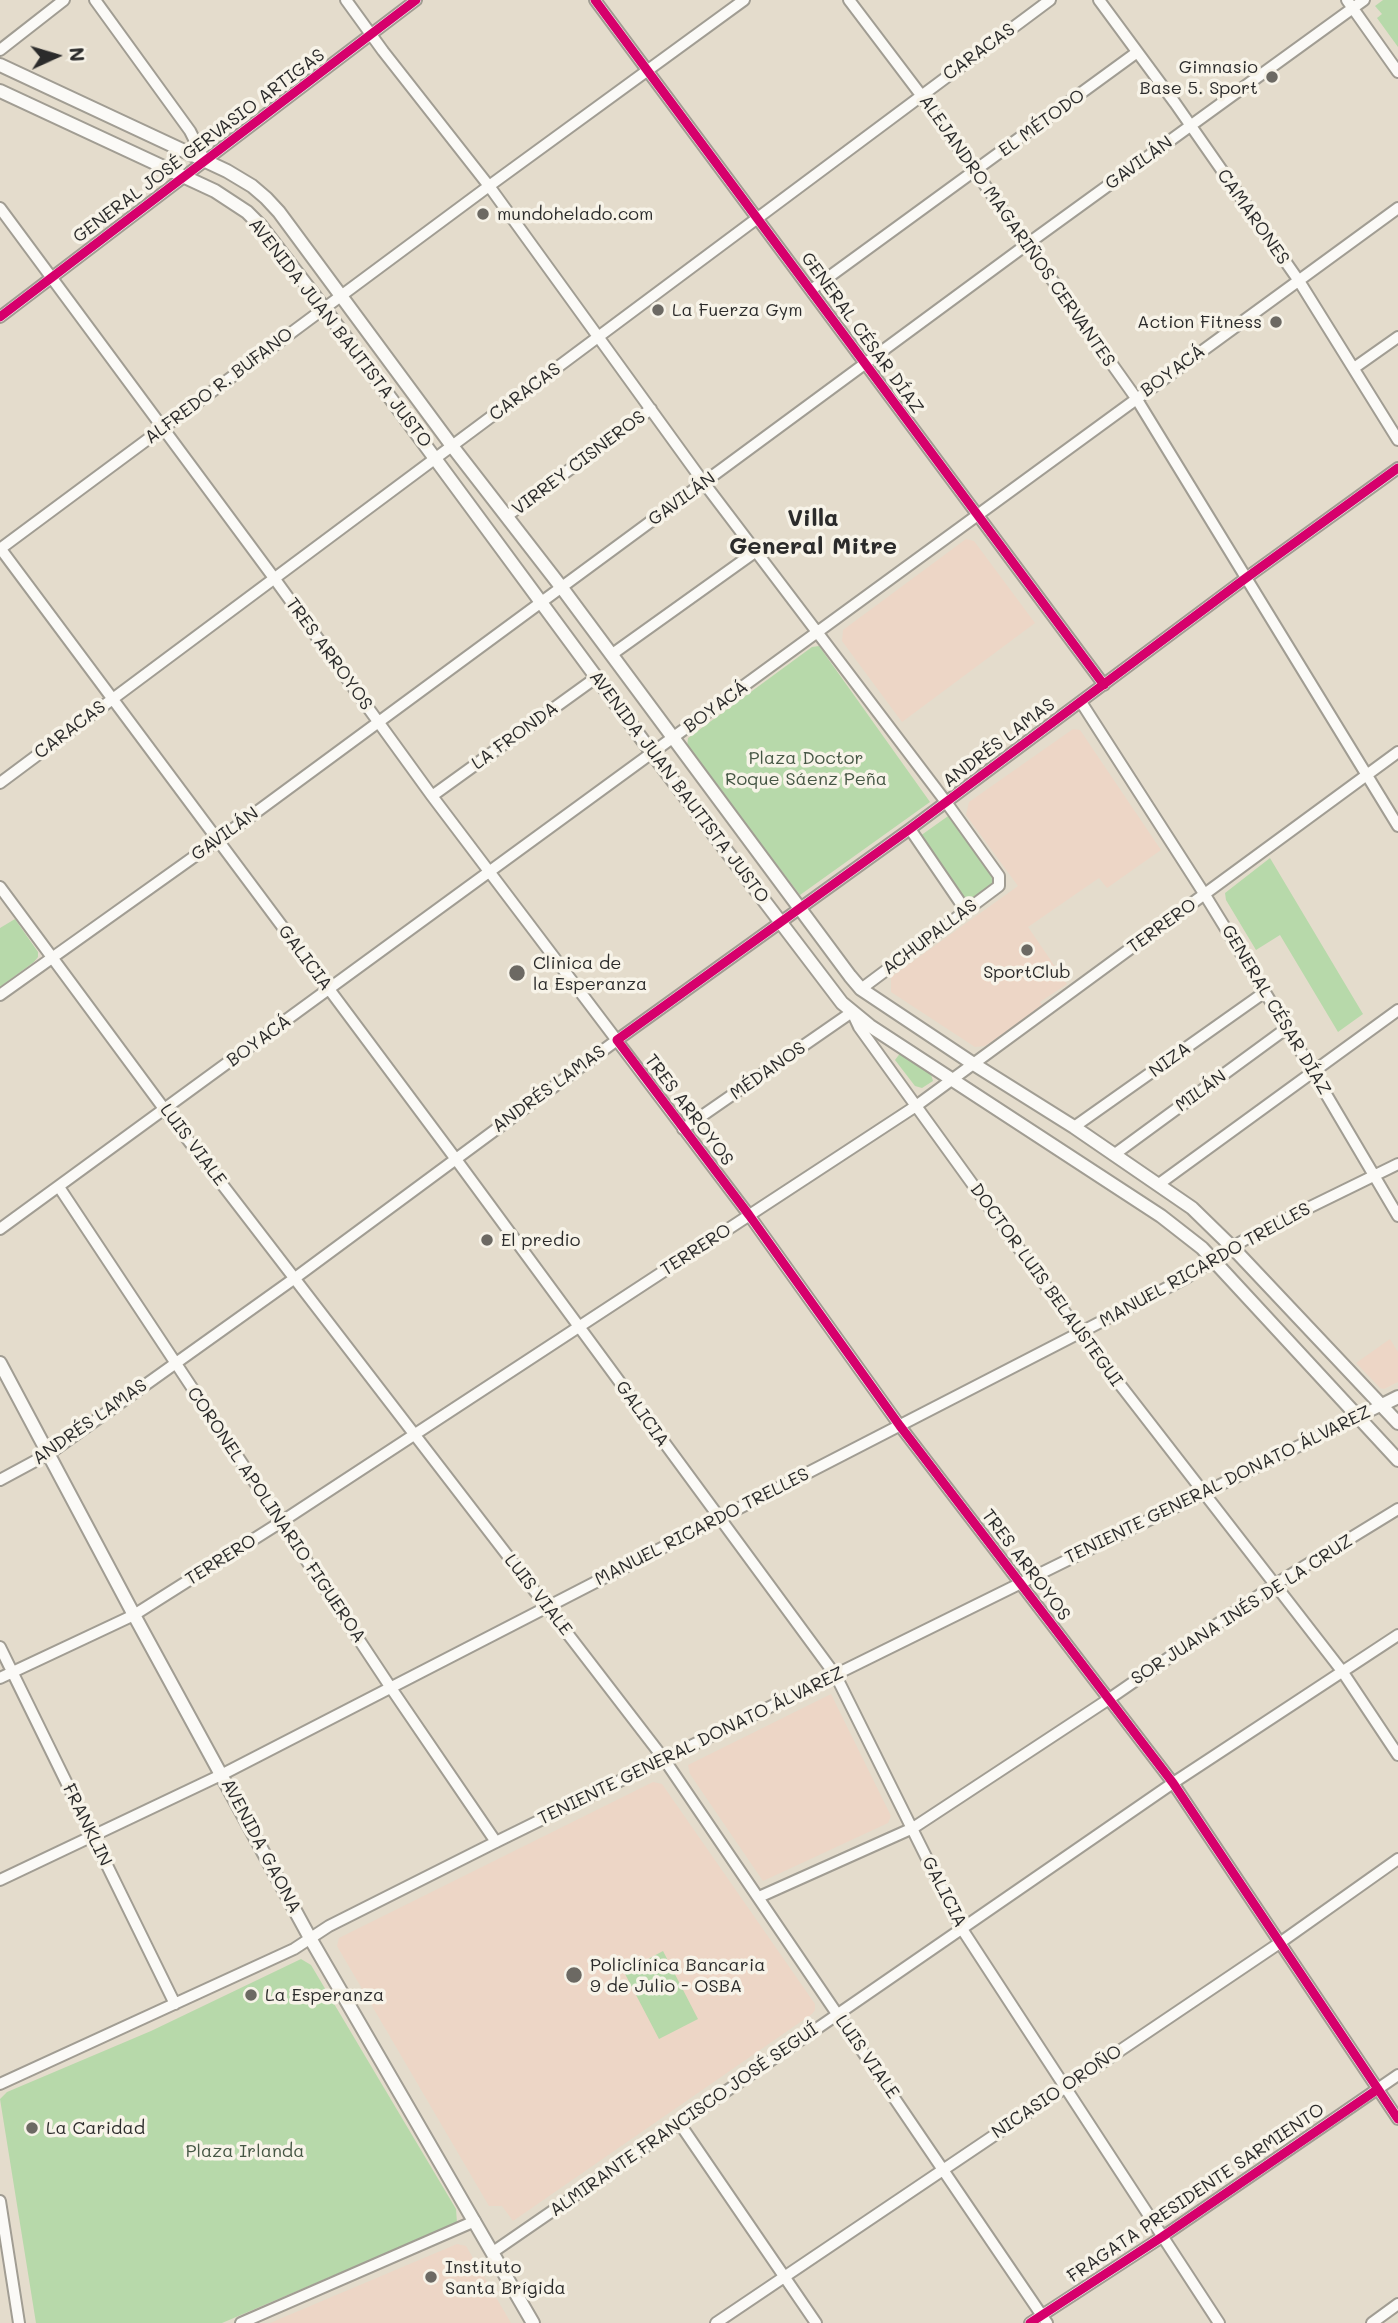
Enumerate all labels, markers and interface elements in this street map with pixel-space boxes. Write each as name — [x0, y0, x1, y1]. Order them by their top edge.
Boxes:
street label: CARACAS — [939, 19, 1019, 85]
north arrow — [21, 21, 91, 91]
street label: GENERAL JOSÉ GERVASIO ARTIGAS — [69, 44, 329, 248]
place label: Gimnasio Base 5. Sport — [1140, 56, 1258, 98]
marker: Gimnasio Base 5. Sport — [1264, 69, 1280, 85]
street label: EL MÉTODO — [995, 85, 1089, 161]
street label: ALEJANDRO MAGARIÑOS CERVANTES — [914, 91, 1120, 371]
street label: GAVILÁN — [1101, 131, 1177, 195]
street label: CAMARONES — [1212, 165, 1294, 269]
place label: mundohelado.com — [497, 203, 653, 225]
marker: mundohelado.com — [475, 206, 491, 222]
street label: AVENIDA JUAN BAUTISTA JUSTO — [244, 214, 436, 452]
street label: GENERAL CÉSAR DÍAZ — [796, 248, 928, 418]
place label: La Fuerza Gym — [672, 299, 803, 321]
marker: La Fuerza Gym — [650, 302, 666, 318]
place label: Action Fitness — [1137, 311, 1262, 333]
marker: Action Fitness — [1268, 314, 1284, 330]
street label: ALFREDO R. BUFANO — [141, 323, 297, 449]
street label: BOYACÁ — [1137, 341, 1209, 401]
street label: CARACAS — [485, 358, 565, 426]
street label: VIRREY CISNEROS — [508, 406, 650, 520]
street label: GAVILÁN — [644, 467, 720, 531]
district label: Villa General Mitre — [729, 505, 897, 561]
street label: TRES ARROYOS — [281, 594, 377, 714]
street label: AVENIDA JUAN BAUTISTA JUSTO — [585, 667, 773, 907]
street label: BOYACÁ — [680, 677, 752, 737]
street label: ANDRÉS LAMAS — [939, 694, 1059, 792]
street label: CARACAS — [30, 696, 110, 764]
street label: LA FRONDA — [468, 697, 562, 775]
park label: Plaza Doctor Roque Sáenz Peña — [725, 747, 887, 790]
street label: GAVILÁN — [187, 802, 263, 866]
street label: ACHUPALLAS — [879, 894, 981, 980]
street label: TERRERO — [1123, 894, 1201, 958]
street label: GALICIA — [273, 921, 337, 995]
street label: GENERAL CÉSAR DÍAZ — [1217, 921, 1335, 1099]
marker: SportClub — [1019, 942, 1035, 958]
place label: Clinica de la Esperanza — [533, 952, 647, 995]
place label: SportClub — [983, 961, 1071, 983]
marker: Clinica de la Esperanza — [507, 963, 527, 983]
street label: BOYACÁ — [223, 1011, 295, 1071]
street label: MÉDANOS — [726, 1037, 810, 1105]
street label: NIZA — [1145, 1038, 1195, 1082]
street label: ANDRÉS LAMAS — [488, 1041, 610, 1137]
street label: TRES ARROYOS — [640, 1050, 738, 1170]
street label: MILÁN — [1171, 1065, 1231, 1117]
street label: LUIS VIALE — [155, 1100, 231, 1190]
street label: DOCTOR LUIS BELAUSTEGUI — [965, 1179, 1127, 1391]
street label: MANUEL RICARDO TRELLES — [1096, 1198, 1314, 1332]
street label: TERRERO — [657, 1219, 735, 1281]
place label: El predio — [501, 1229, 580, 1251]
marker: El predio — [479, 1232, 495, 1248]
street label: ANDRÉS LAMAS — [29, 1375, 151, 1469]
street label: GALICIA — [611, 1377, 673, 1451]
street label: CORONEL APOLINARIO FIGUEROA — [182, 1383, 370, 1647]
street label: TENIENTE GENERAL DONATO ÁLVAREZ — [1062, 1401, 1374, 1569]
street label: MANUEL RICARDO TRELLES — [591, 1463, 813, 1591]
street label: TRES ARROYOS — [977, 1505, 1075, 1625]
street label: TERRERO — [182, 1530, 260, 1590]
street label: SOR JUANA INÉS DE LA CRUZ — [1127, 1530, 1357, 1690]
street label: LUIS VIALE — [500, 1550, 576, 1640]
street label: TENIENTE GENERAL DONATO ÁLVAREZ — [535, 1662, 847, 1830]
street label: AVENIDA GAONA — [216, 1775, 306, 1917]
street label: FRANKLIN — [58, 1780, 116, 1870]
street label: GALICIA — [917, 1853, 971, 1931]
place label: Policlínica Bancaria 9 de Julio - OSBA — [590, 1954, 765, 1996]
marker: Policlínica Bancaria 9 de Julio - OSBA — [564, 1965, 584, 1985]
place label: La Esperanza — [265, 1984, 384, 2006]
marker: La Esperanza — [243, 1987, 259, 2003]
street label: LUIS VIALE — [830, 2011, 904, 2103]
street label: ALMIRANTE FRANCISCO JOSÉ SEGUÍ — [546, 2019, 822, 2221]
street label: NICASIO OROÑO — [988, 2041, 1126, 2143]
street label: FRAGATA PRESIDENTE SARMIENTO — [1063, 2099, 1329, 2287]
place label: La Caridad — [46, 2117, 145, 2139]
marker: La Caridad — [24, 2120, 40, 2136]
park label: Plaza Irlanda — [186, 2140, 304, 2162]
place label: Instituto Santa Brígida — [445, 2256, 566, 2298]
marker: Instituto Santa Brígida — [423, 2269, 439, 2285]

